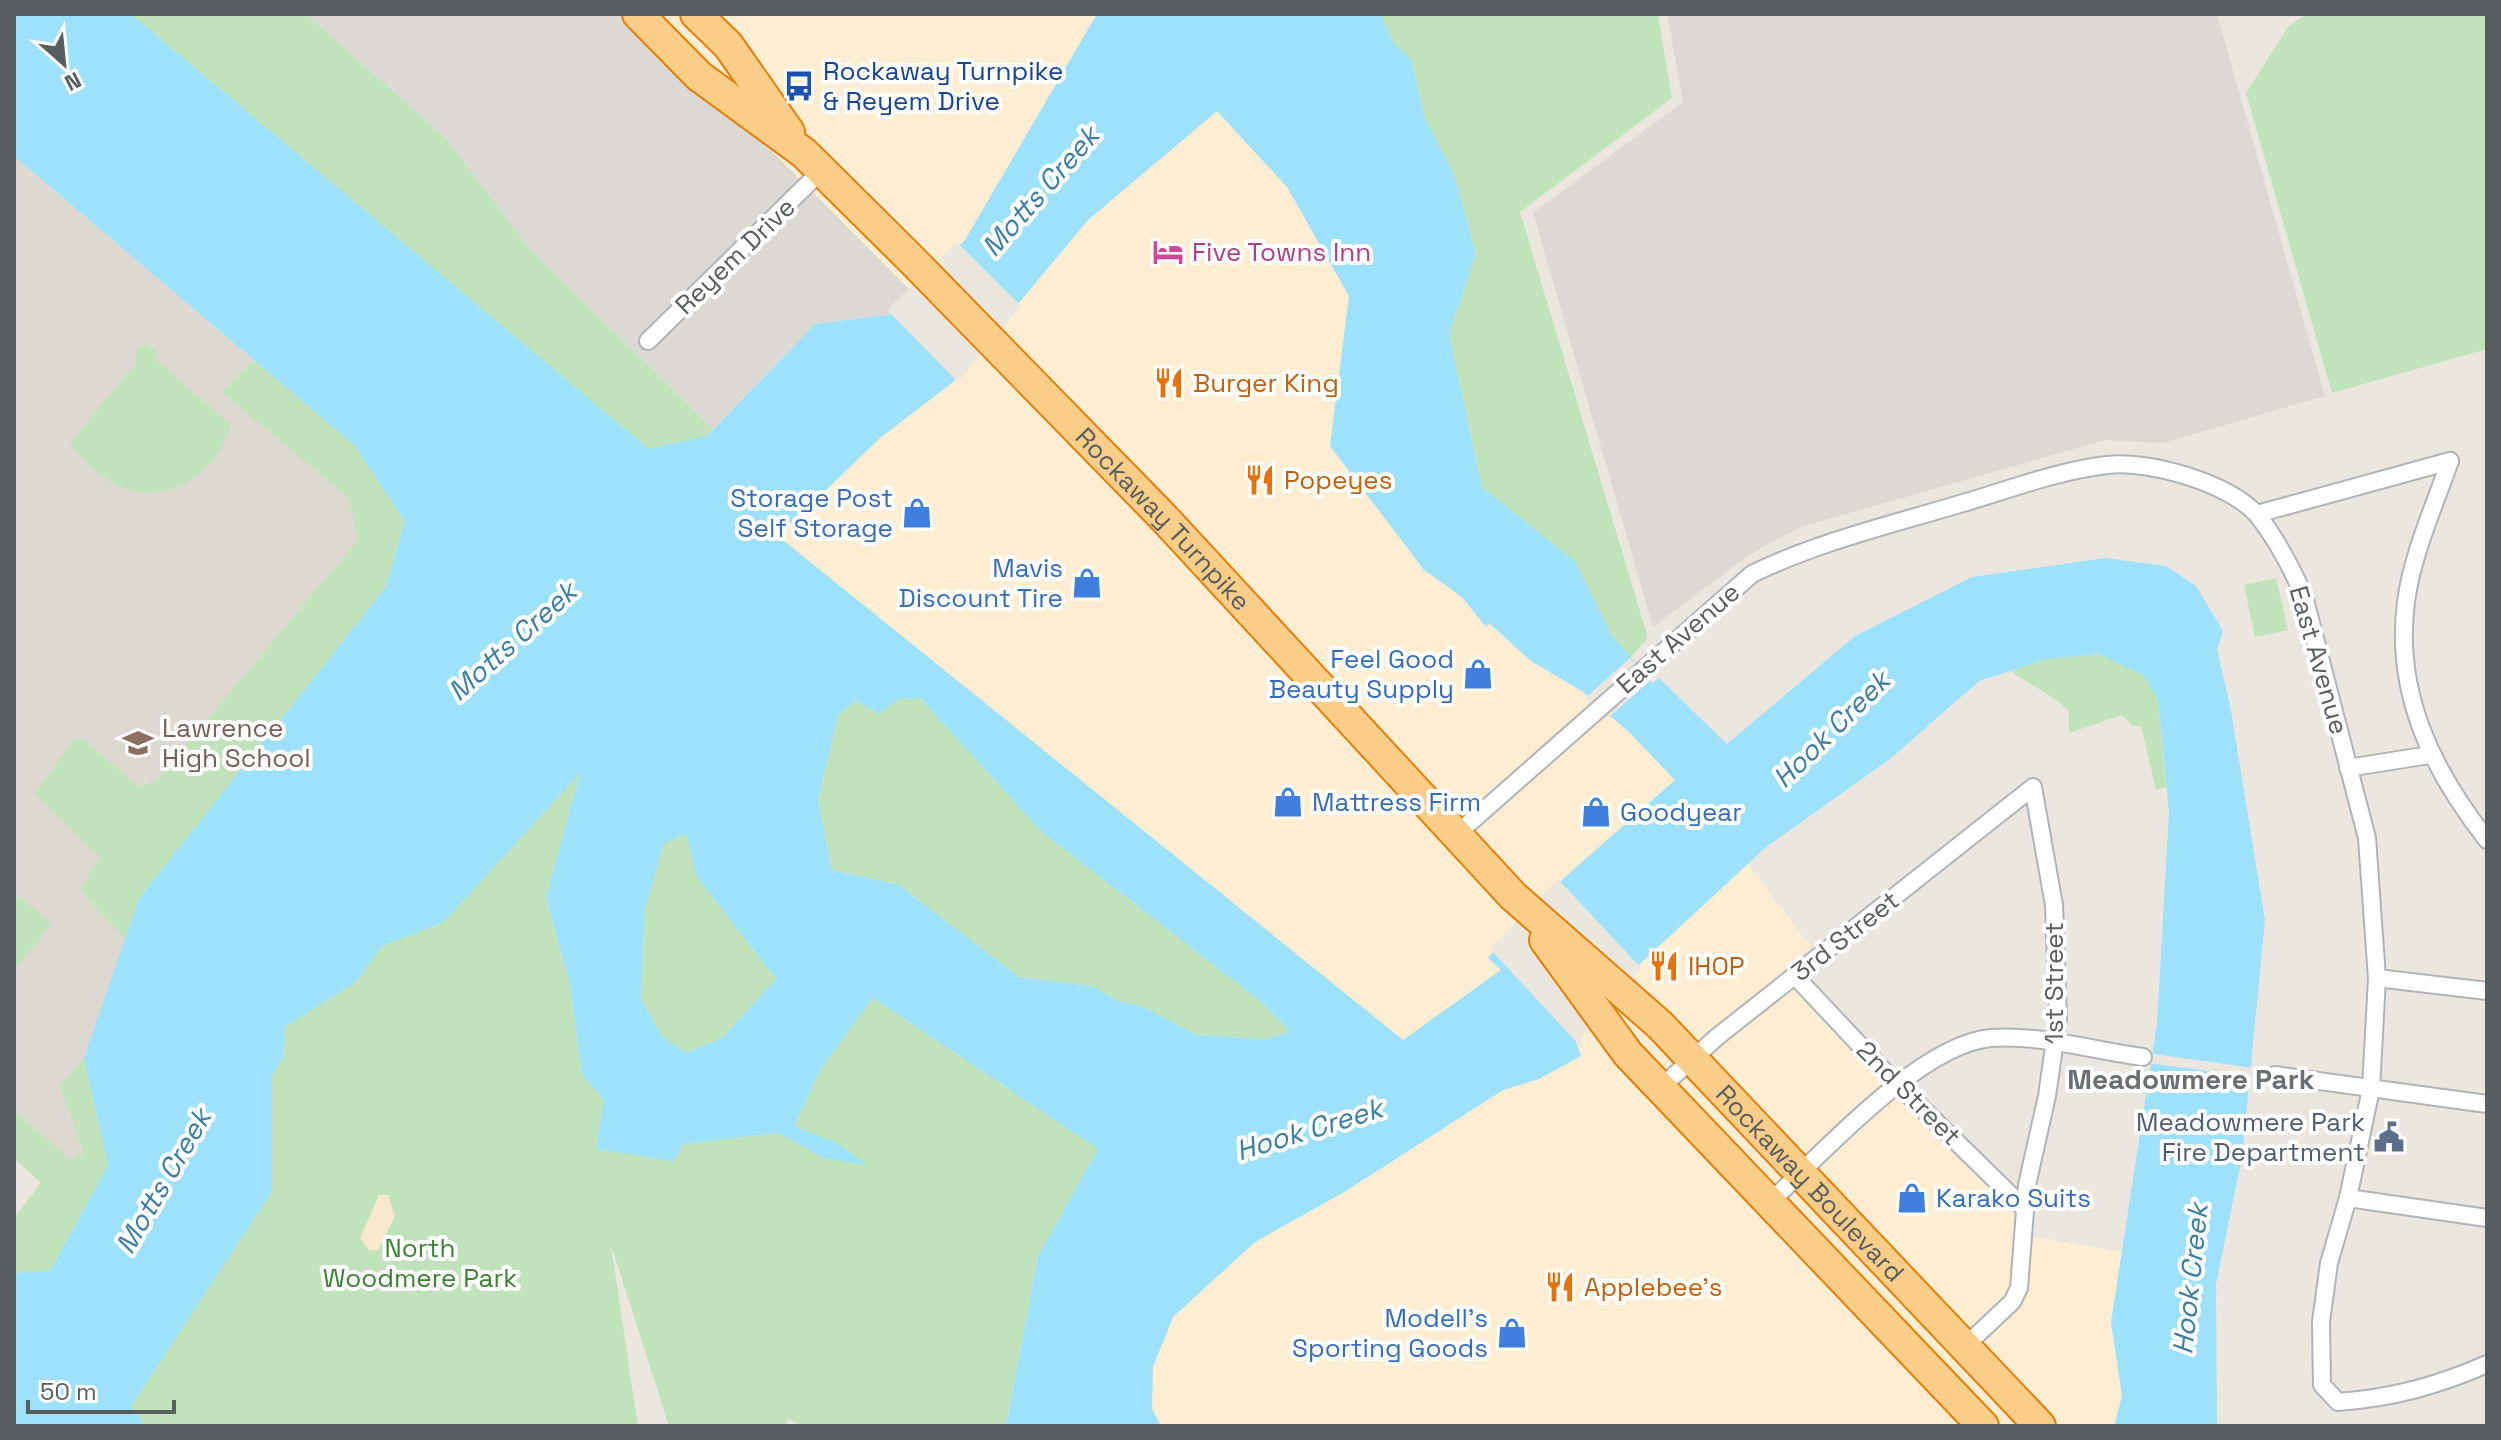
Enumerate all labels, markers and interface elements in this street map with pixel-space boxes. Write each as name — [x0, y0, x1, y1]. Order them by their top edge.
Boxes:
north arrow — [24, 24, 104, 104]
place label: Rockaway Turnpike & Reyem Drive — [823, 54, 1063, 118]
text: N — [60, 66, 86, 98]
bus stop icon: Rockaway Turnpike & Reyem Drive — [782, 69, 816, 103]
water label: Motts Creek — [973, 116, 1109, 264]
street label: Reyem Drive — [668, 190, 802, 322]
hotel icon: Five Towns Inn — [1151, 235, 1185, 269]
place label: Five Towns Inn — [1192, 235, 1371, 269]
restaurant icon: Burger King — [1152, 366, 1186, 400]
place label: Burger King — [1193, 366, 1339, 400]
street label: Rockaway Turnpike — [1068, 420, 1258, 618]
restaurant icon: Popeyes — [1243, 463, 1277, 497]
place label: Popeyes — [1284, 463, 1392, 497]
place label: Storage Post Self Storage — [730, 481, 893, 545]
shop icon: Storage Post Self Storage — [900, 496, 934, 530]
place label: Mavis Discount Tire — [898, 551, 1063, 615]
shop icon: Mavis Discount Tire — [1070, 566, 1104, 600]
water label: Motts Creek — [440, 572, 586, 708]
street label: East Avenue — [1609, 575, 1747, 701]
street label: East Avenue — [2282, 582, 2356, 738]
place label: Feel Good Beauty Supply — [1269, 642, 1454, 706]
shop icon: Feel Good Beauty Supply — [1461, 657, 1495, 691]
water label: Hook Creek — [1765, 661, 1899, 795]
place label: Lawrence High School — [162, 711, 311, 775]
school or university icon: Lawrence High School — [121, 726, 155, 760]
shop icon: Mattress Firm — [1271, 785, 1305, 819]
place label: Mattress Firm — [1312, 785, 1481, 819]
shop icon: Goodyear — [1579, 795, 1613, 829]
place label: Goodyear — [1620, 795, 1742, 829]
street label: 3rd Street — [1784, 883, 1906, 989]
street label: 1st Street — [2037, 922, 2071, 1044]
restaurant icon: IHOP — [1647, 949, 1681, 983]
place label: IHOP — [1688, 949, 1744, 983]
street label: 2nd Street — [1849, 1033, 1969, 1153]
district label: Meadowmere Park — [2067, 1061, 2315, 1097]
street label: Rockaway Boulevard — [1708, 1077, 1912, 1289]
water label: Hook Creek — [1231, 1089, 1389, 1168]
water label: Motts Creek — [107, 1099, 220, 1260]
place label: Meadowmere Park Fire Department — [2136, 1105, 2365, 1169]
public building icon: Meadowmere Park Fire Department — [2372, 1120, 2406, 1154]
shop icon: Karako Suits — [1895, 1181, 1929, 1215]
place label: Karako Suits — [1936, 1181, 2091, 1215]
water label: Hook Creek — [2164, 1199, 2216, 1356]
park label: North Woodmere Park — [323, 1231, 517, 1295]
restaurant icon: Applebee's — [1543, 1270, 1577, 1304]
place label: Applebee's — [1584, 1270, 1722, 1304]
place label: Modell's Sporting Goods — [1292, 1301, 1488, 1365]
shop icon: Modell's Sporting Goods — [1495, 1316, 1529, 1350]
scale bar — [28, 1364, 174, 1414]
text: 50 m — [40, 1376, 97, 1407]

